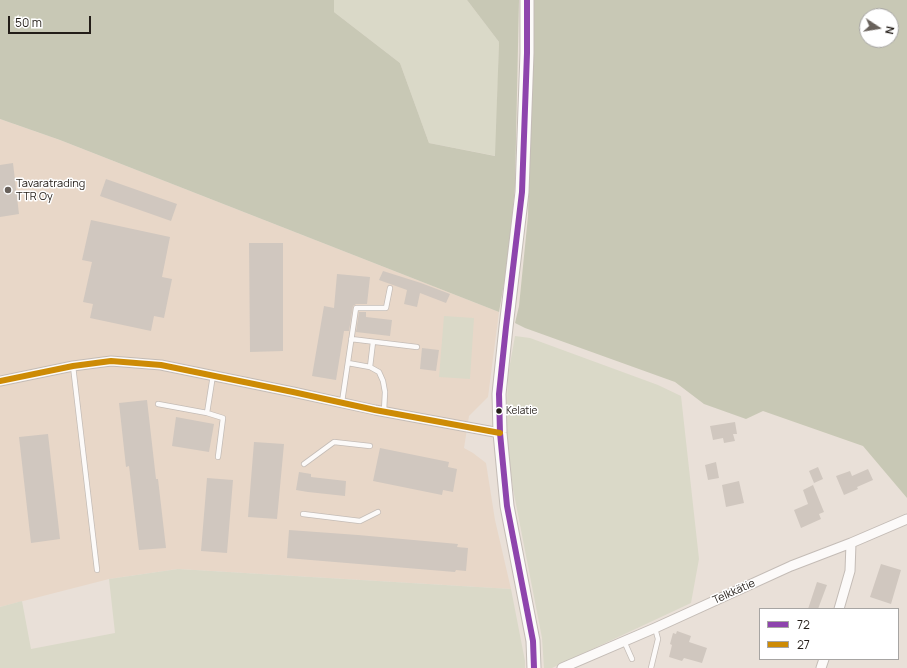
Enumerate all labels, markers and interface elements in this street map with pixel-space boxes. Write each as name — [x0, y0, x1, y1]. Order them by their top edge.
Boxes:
scale bar — [10, 8, 93, 34]
north arrow — [859, 8, 899, 48]
text: 50 m — [15, 14, 42, 31]
text: N — [882, 25, 898, 36]
place label: Tavaratrading TTR Oy — [16, 177, 85, 203]
marker: Tavaratrading TTR Oy — [3, 185, 13, 195]
place label: Kelatie — [506, 405, 537, 417]
marker: Kelatie — [494, 406, 504, 416]
street label: Telkkätie — [711, 577, 757, 607]
legend — [759, 608, 899, 660]
text: 72 — [797, 616, 810, 633]
text: 27 — [797, 636, 810, 653]

